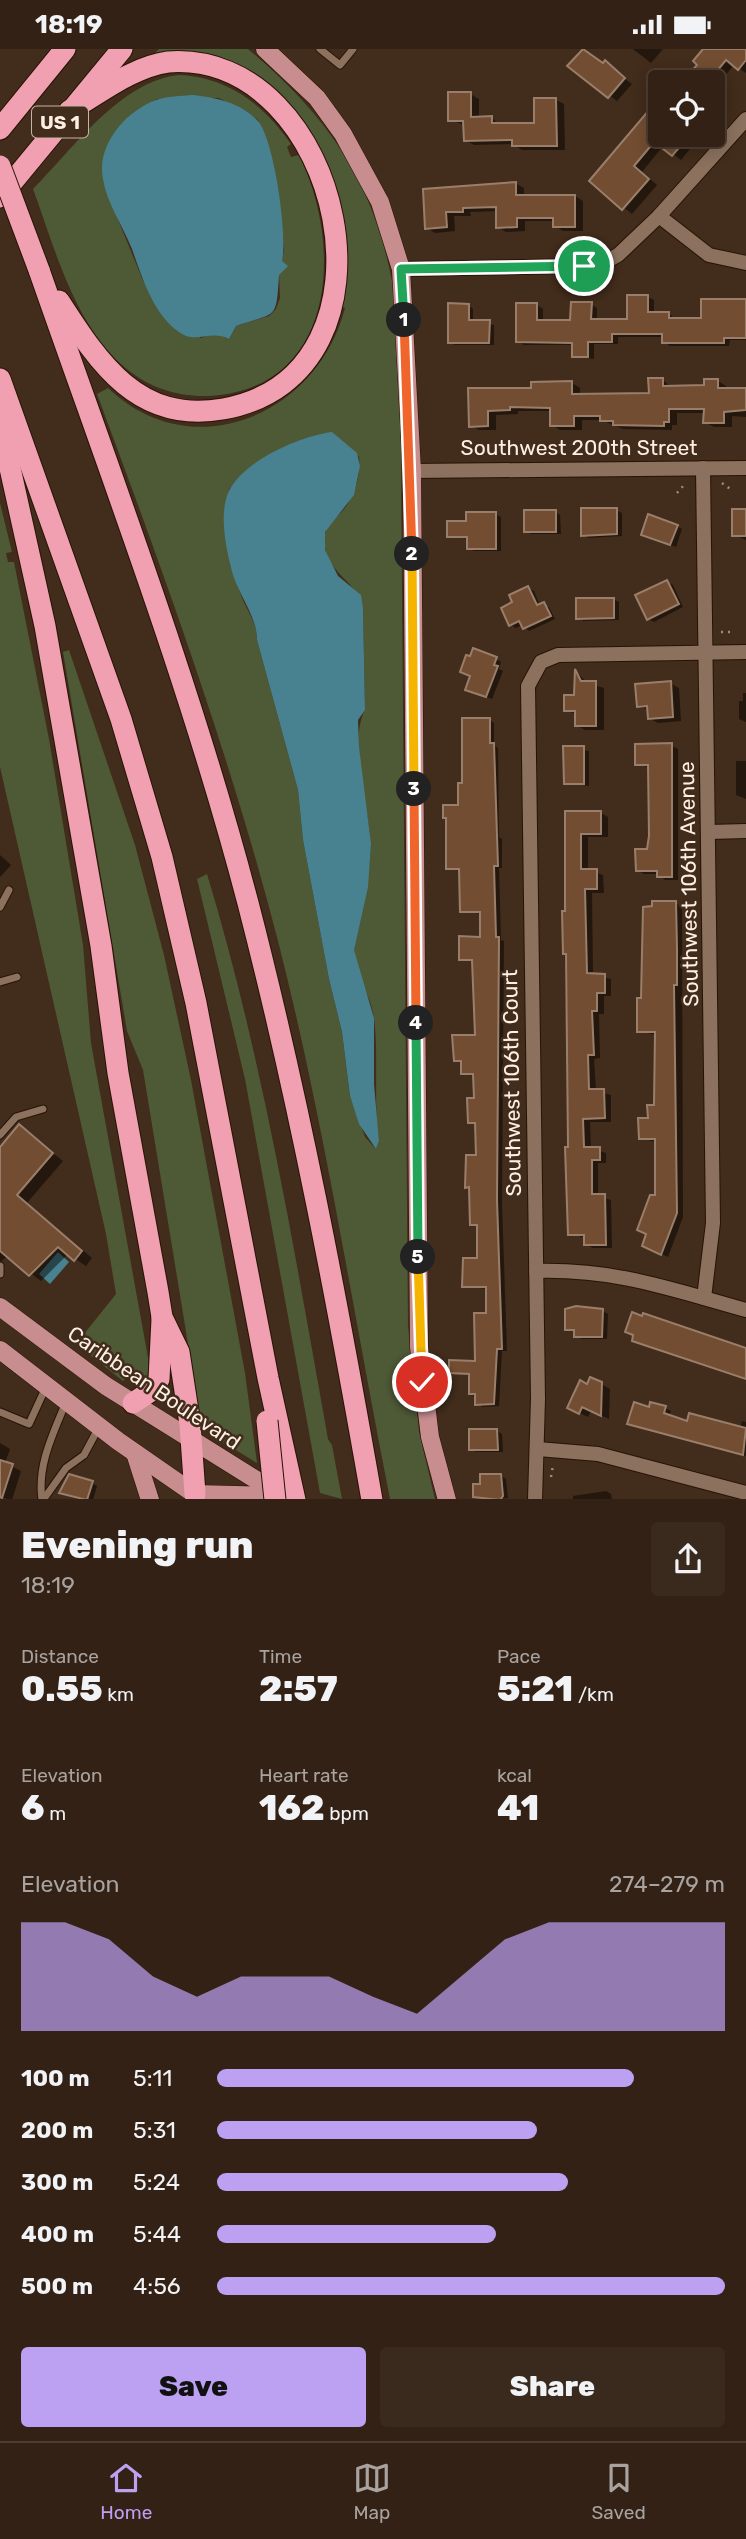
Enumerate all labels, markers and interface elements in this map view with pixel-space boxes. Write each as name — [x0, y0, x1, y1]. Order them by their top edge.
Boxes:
text: 18:19 — [35, 9, 103, 40]
map controls — [648, 70, 725, 147]
button: locate — [648, 70, 725, 147]
road number: US 1 — [32, 107, 88, 137]
pin — [554, 236, 614, 296]
icon: arrive — [565, 247, 603, 285]
pin: 1 — [386, 303, 422, 337]
text: 1 — [399, 308, 408, 331]
street label: Southwest 200th Street — [461, 435, 697, 460]
pin: 2 — [394, 537, 430, 571]
text: 2 — [405, 542, 418, 565]
street label: Southwest 106th Avenue — [674, 761, 703, 1007]
pin: 3 — [396, 771, 432, 807]
text: 3 — [407, 777, 420, 800]
street label: Southwest 106th Court — [497, 969, 526, 1197]
pin: 4 — [398, 1005, 434, 1041]
text: 4 — [409, 1011, 422, 1034]
pin: 5 — [400, 1239, 436, 1275]
text: 5 — [411, 1245, 424, 1268]
street label: Caribbean Boulevard — [63, 1320, 245, 1455]
pin — [392, 1352, 452, 1412]
icon: check — [403, 1363, 441, 1401]
text: Evening run — [21, 1522, 254, 1568]
button: share — [651, 1522, 725, 1596]
text: 18:19 — [21, 1571, 75, 1599]
text: Distance — [21, 1645, 99, 1668]
text: Time — [259, 1645, 302, 1668]
text: Pace — [497, 1645, 541, 1668]
text: 0.55 — [21, 1668, 103, 1710]
text: 2:57 — [259, 1668, 338, 1710]
text: 5:21 — [497, 1668, 573, 1710]
text: km — [103, 1683, 134, 1706]
text: /km — [573, 1683, 614, 1706]
text: Elevation — [21, 1764, 102, 1787]
text: Heart rate — [259, 1764, 349, 1787]
text: kcal — [497, 1764, 532, 1787]
text: 6 — [21, 1787, 45, 1829]
text: 162 — [259, 1787, 325, 1829]
text: 41 — [497, 1787, 539, 1829]
text: m — [45, 1802, 66, 1825]
text: bpm — [325, 1802, 369, 1825]
text: Elevation — [21, 1870, 120, 1898]
text: 274–279 m — [609, 1870, 725, 1898]
text: 100 m — [21, 2064, 90, 2092]
text: 5:11 — [133, 2064, 172, 2092]
text: 200 m — [21, 2116, 93, 2144]
text: 5:31 — [133, 2116, 176, 2144]
text: 300 m — [21, 2168, 93, 2196]
text: 5:24 — [133, 2168, 180, 2196]
text: 400 m — [21, 2220, 94, 2248]
text: 5:44 — [133, 2220, 181, 2248]
text: 500 m — [21, 2272, 93, 2300]
text: 4:56 — [133, 2272, 181, 2300]
button: Save — [21, 2347, 366, 2427]
button: Share — [380, 2347, 725, 2427]
tab: Home — [100, 2459, 152, 2524]
tab: Map — [353, 2459, 391, 2524]
tab: Saved — [591, 2459, 646, 2524]

